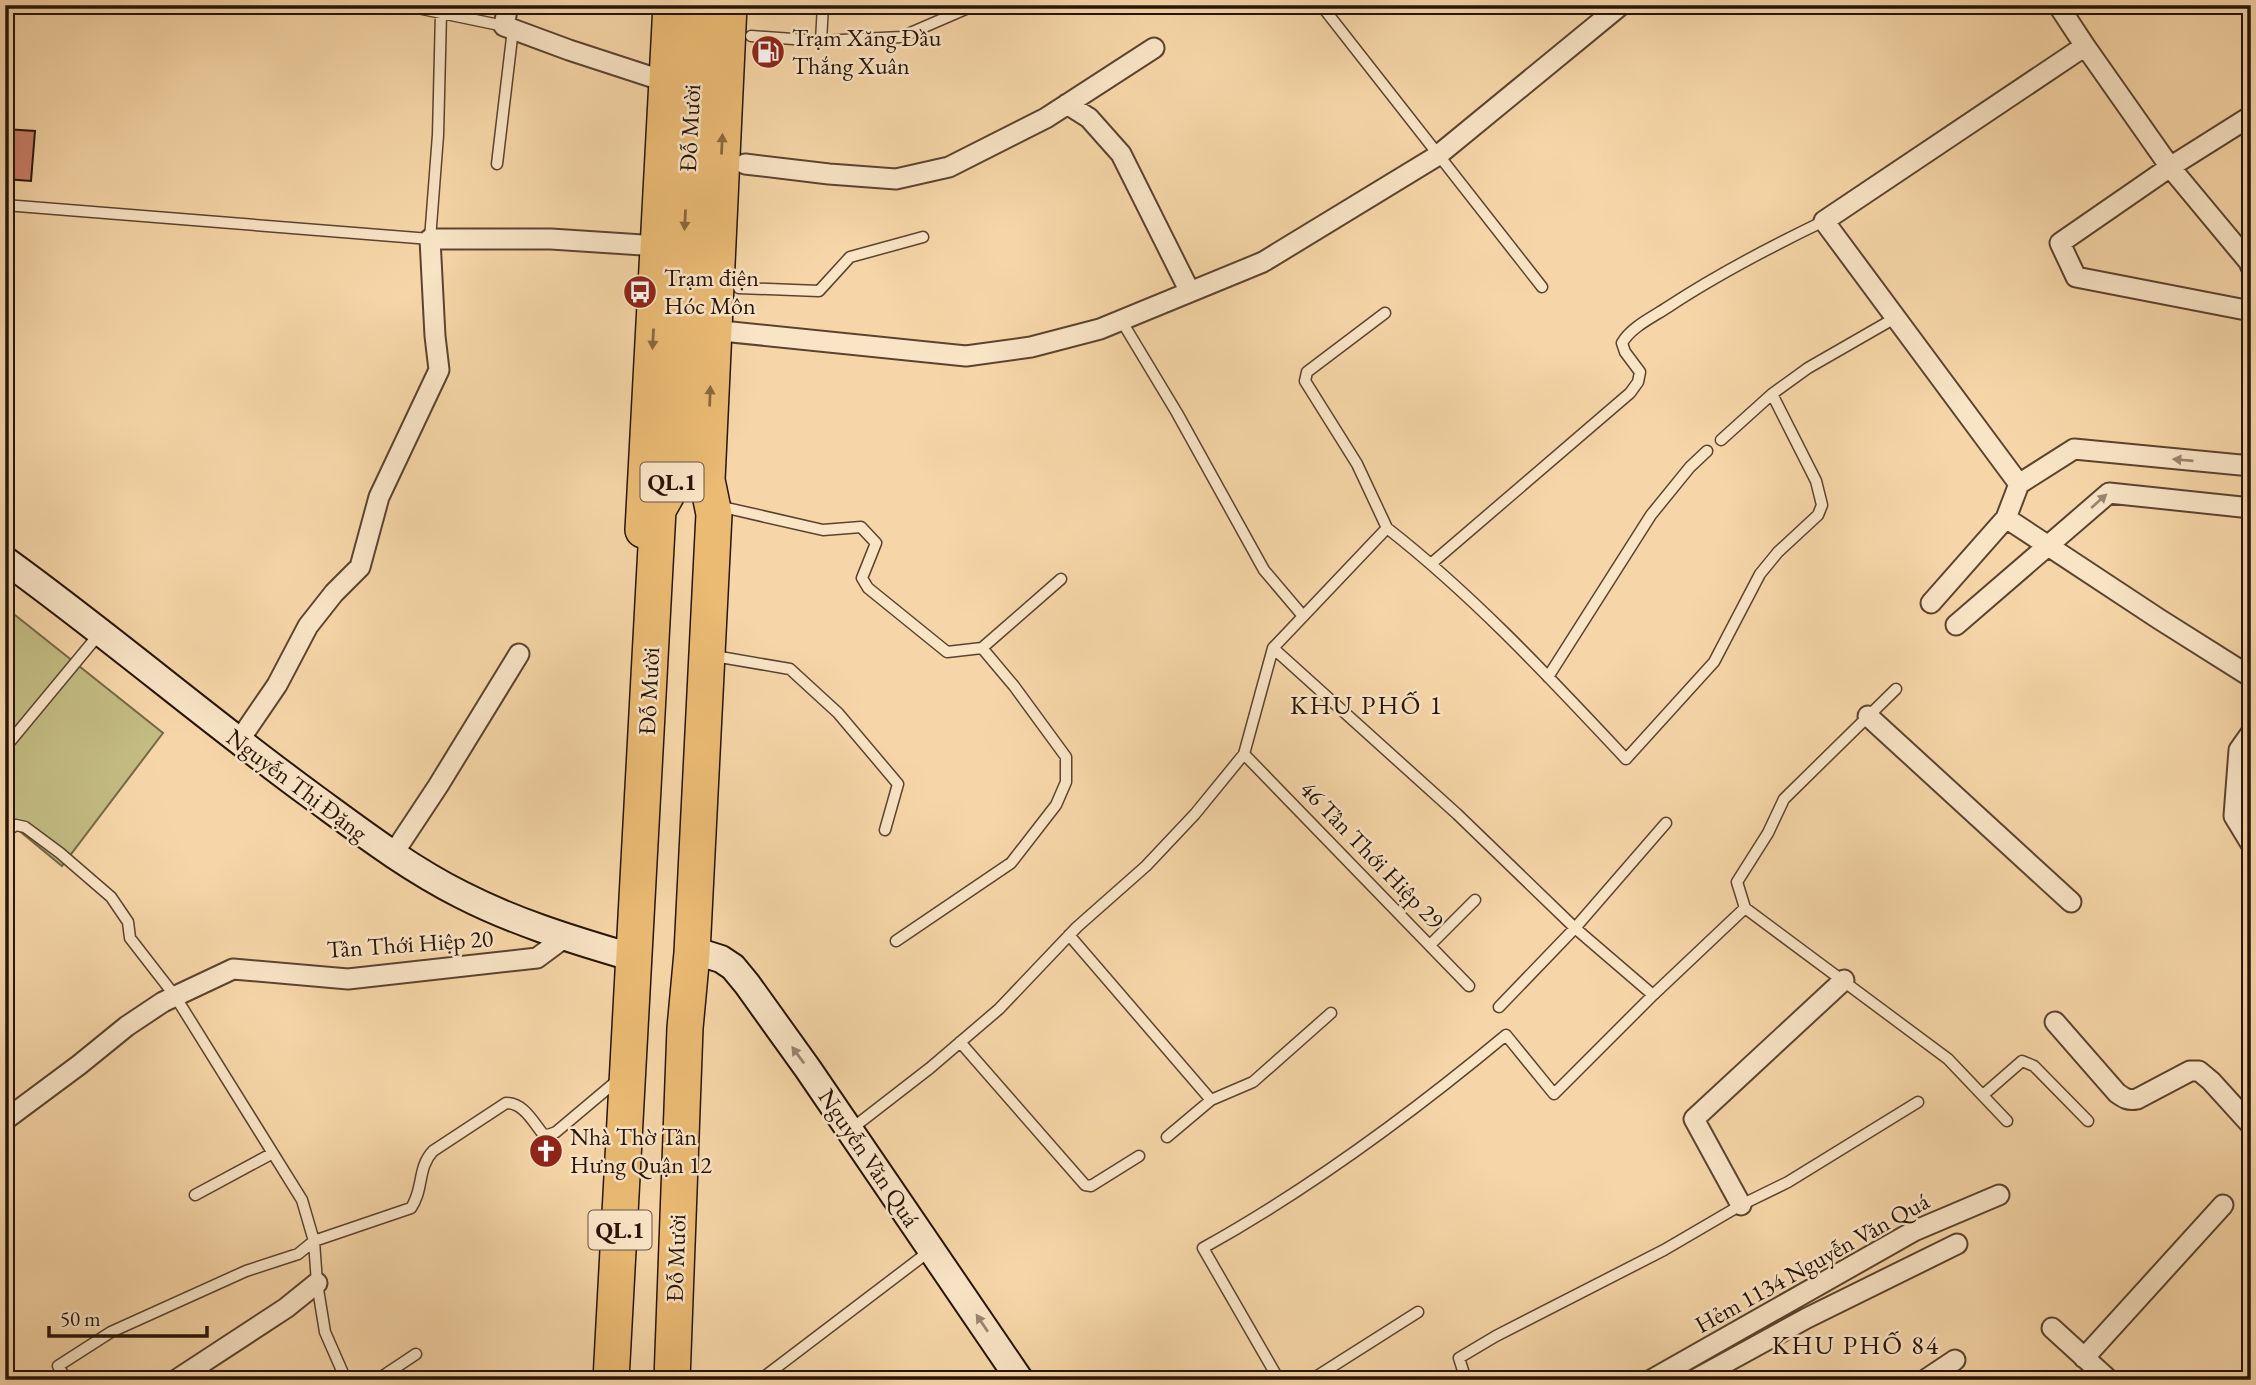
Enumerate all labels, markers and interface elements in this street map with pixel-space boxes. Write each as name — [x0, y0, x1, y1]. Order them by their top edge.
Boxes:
place label: Trạm Xăng Đầu Thắng Xuân — [792, 22, 942, 81]
fuel station icon: Trạm Xăng Đầu Thắng Xuân — [749, 33, 787, 71]
street label: Đỗ Mười — [672, 83, 707, 173]
one-way arrow — [717, 133, 728, 155]
one-way arrow — [679, 209, 690, 231]
place label: Trạm điện Hóc Môn — [664, 262, 759, 321]
bus stop icon: Trạm điện Hóc Môn — [621, 273, 659, 311]
one-way arrow — [648, 328, 659, 350]
one-way arrow — [704, 384, 715, 406]
one-way arrow — [2172, 454, 2194, 465]
road number: QL.1 — [640, 462, 704, 502]
one-way arrow — [2090, 493, 2108, 509]
street label: Đỗ Mười — [631, 646, 666, 736]
district label: KHU PHỐ 1 — [1290, 688, 1444, 722]
street label: Nguyễn Thị Đặng — [221, 721, 374, 848]
street label: 46 Tân Thới Hiệp 29 — [1294, 774, 1451, 936]
street label: Tân Thới Hiệp 20 — [326, 922, 494, 965]
one-way arrow — [791, 1046, 805, 1064]
street label: Nguyễn Văn Quá — [812, 1083, 927, 1233]
place label: Nhà Thờ Tân Hưng Quận 12 — [570, 1121, 712, 1180]
church icon: Nhà Thờ Tân Hưng Quận 12 — [527, 1132, 565, 1170]
street label: Hẻm 1134 Nguyễn Văn Quá — [1689, 1185, 1935, 1340]
road number: QL.1 — [588, 1210, 652, 1250]
street label: Đỗ Mười — [658, 1213, 693, 1302]
scale bar — [49, 1294, 206, 1338]
text: 50 m — [60, 1305, 101, 1332]
one-way arrow — [976, 1314, 989, 1333]
district label: KHU PHỐ 84 — [1772, 1328, 1940, 1362]

